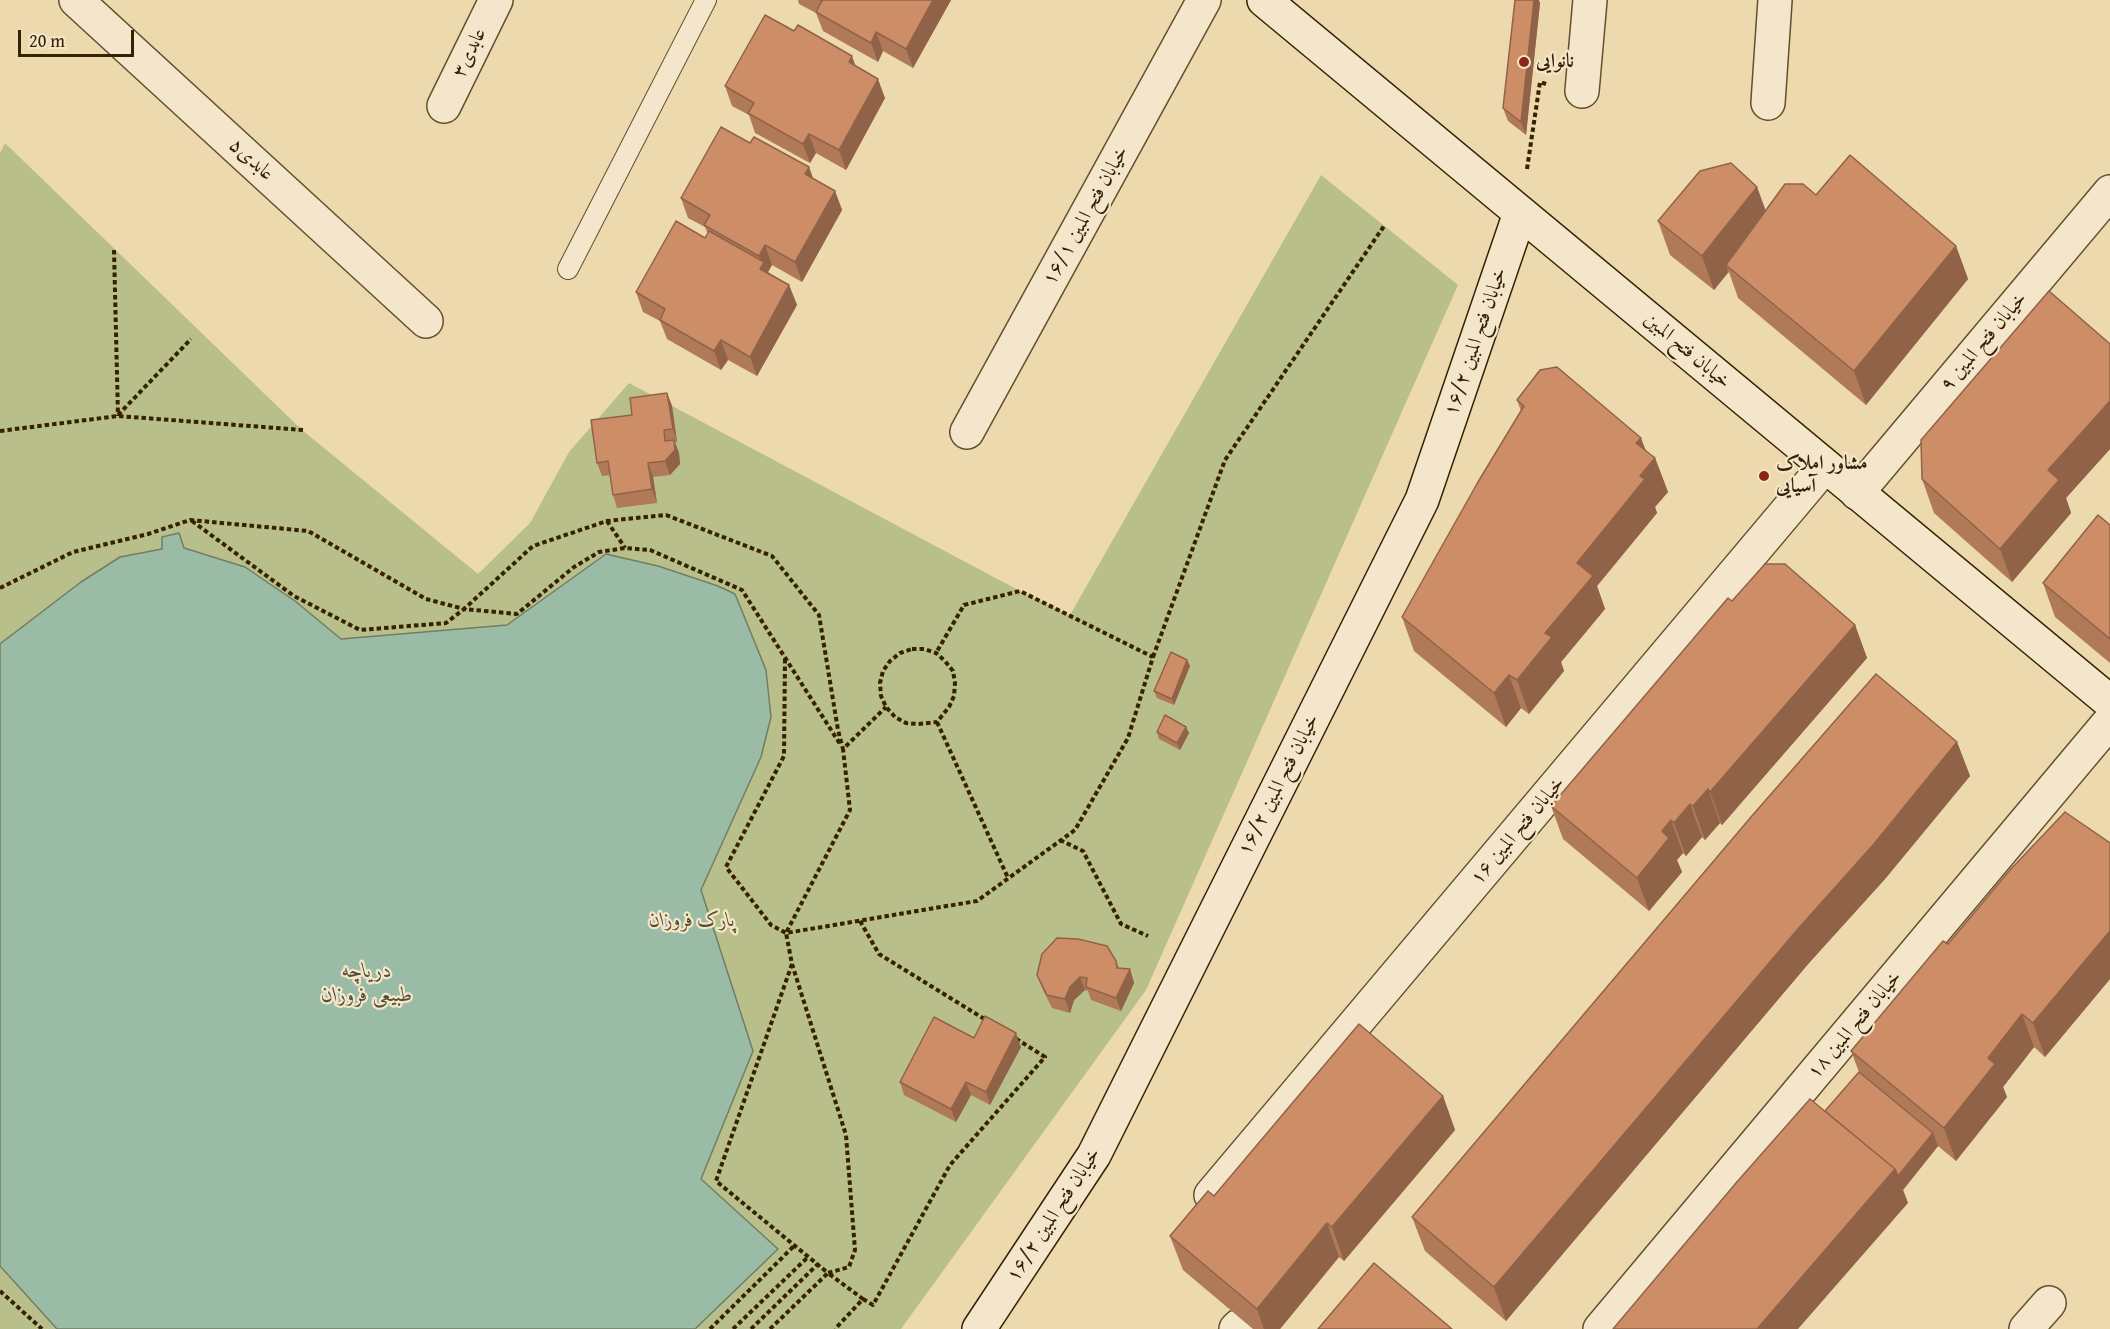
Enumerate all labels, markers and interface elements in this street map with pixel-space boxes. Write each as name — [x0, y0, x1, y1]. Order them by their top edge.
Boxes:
scale bar — [21, 18, 136, 56]
street label: عابدی۳ — [448, 24, 492, 82]
text: 20 m — [29, 27, 65, 54]
place label: نانوایی — [1536, 50, 1574, 74]
marker: نانوایی — [1517, 55, 1531, 69]
street label: عابدی۵ — [224, 134, 278, 186]
street label: خیابان فتح المبین ۱۶/۱ — [1038, 142, 1134, 290]
street label: خیابان فتح المبین ۱۶/۲ — [1439, 265, 1513, 419]
street label: خیابان فتح المبین ۹ — [1935, 287, 2033, 397]
street label: خیابان فتح المبین — [1639, 308, 1735, 394]
place label: مشاور املاک آسیایی — [1776, 452, 1868, 499]
marker: مشاور املاک آسیایی — [1757, 469, 1771, 483]
street label: خیابان فتح المبین ۱۶/۲ — [1233, 710, 1325, 860]
street label: خیابان فتح المبین ۱۶ — [1466, 772, 1570, 890]
park label: پارک فروزان — [649, 909, 735, 933]
water label: دریاچه طبیعی فروزان — [321, 959, 413, 1009]
street label: خیابان فتح المبین ۱۸ — [1803, 966, 1907, 1084]
street label: خیابان فتح المبین ۱۶/۲ — [1002, 1143, 1106, 1287]

